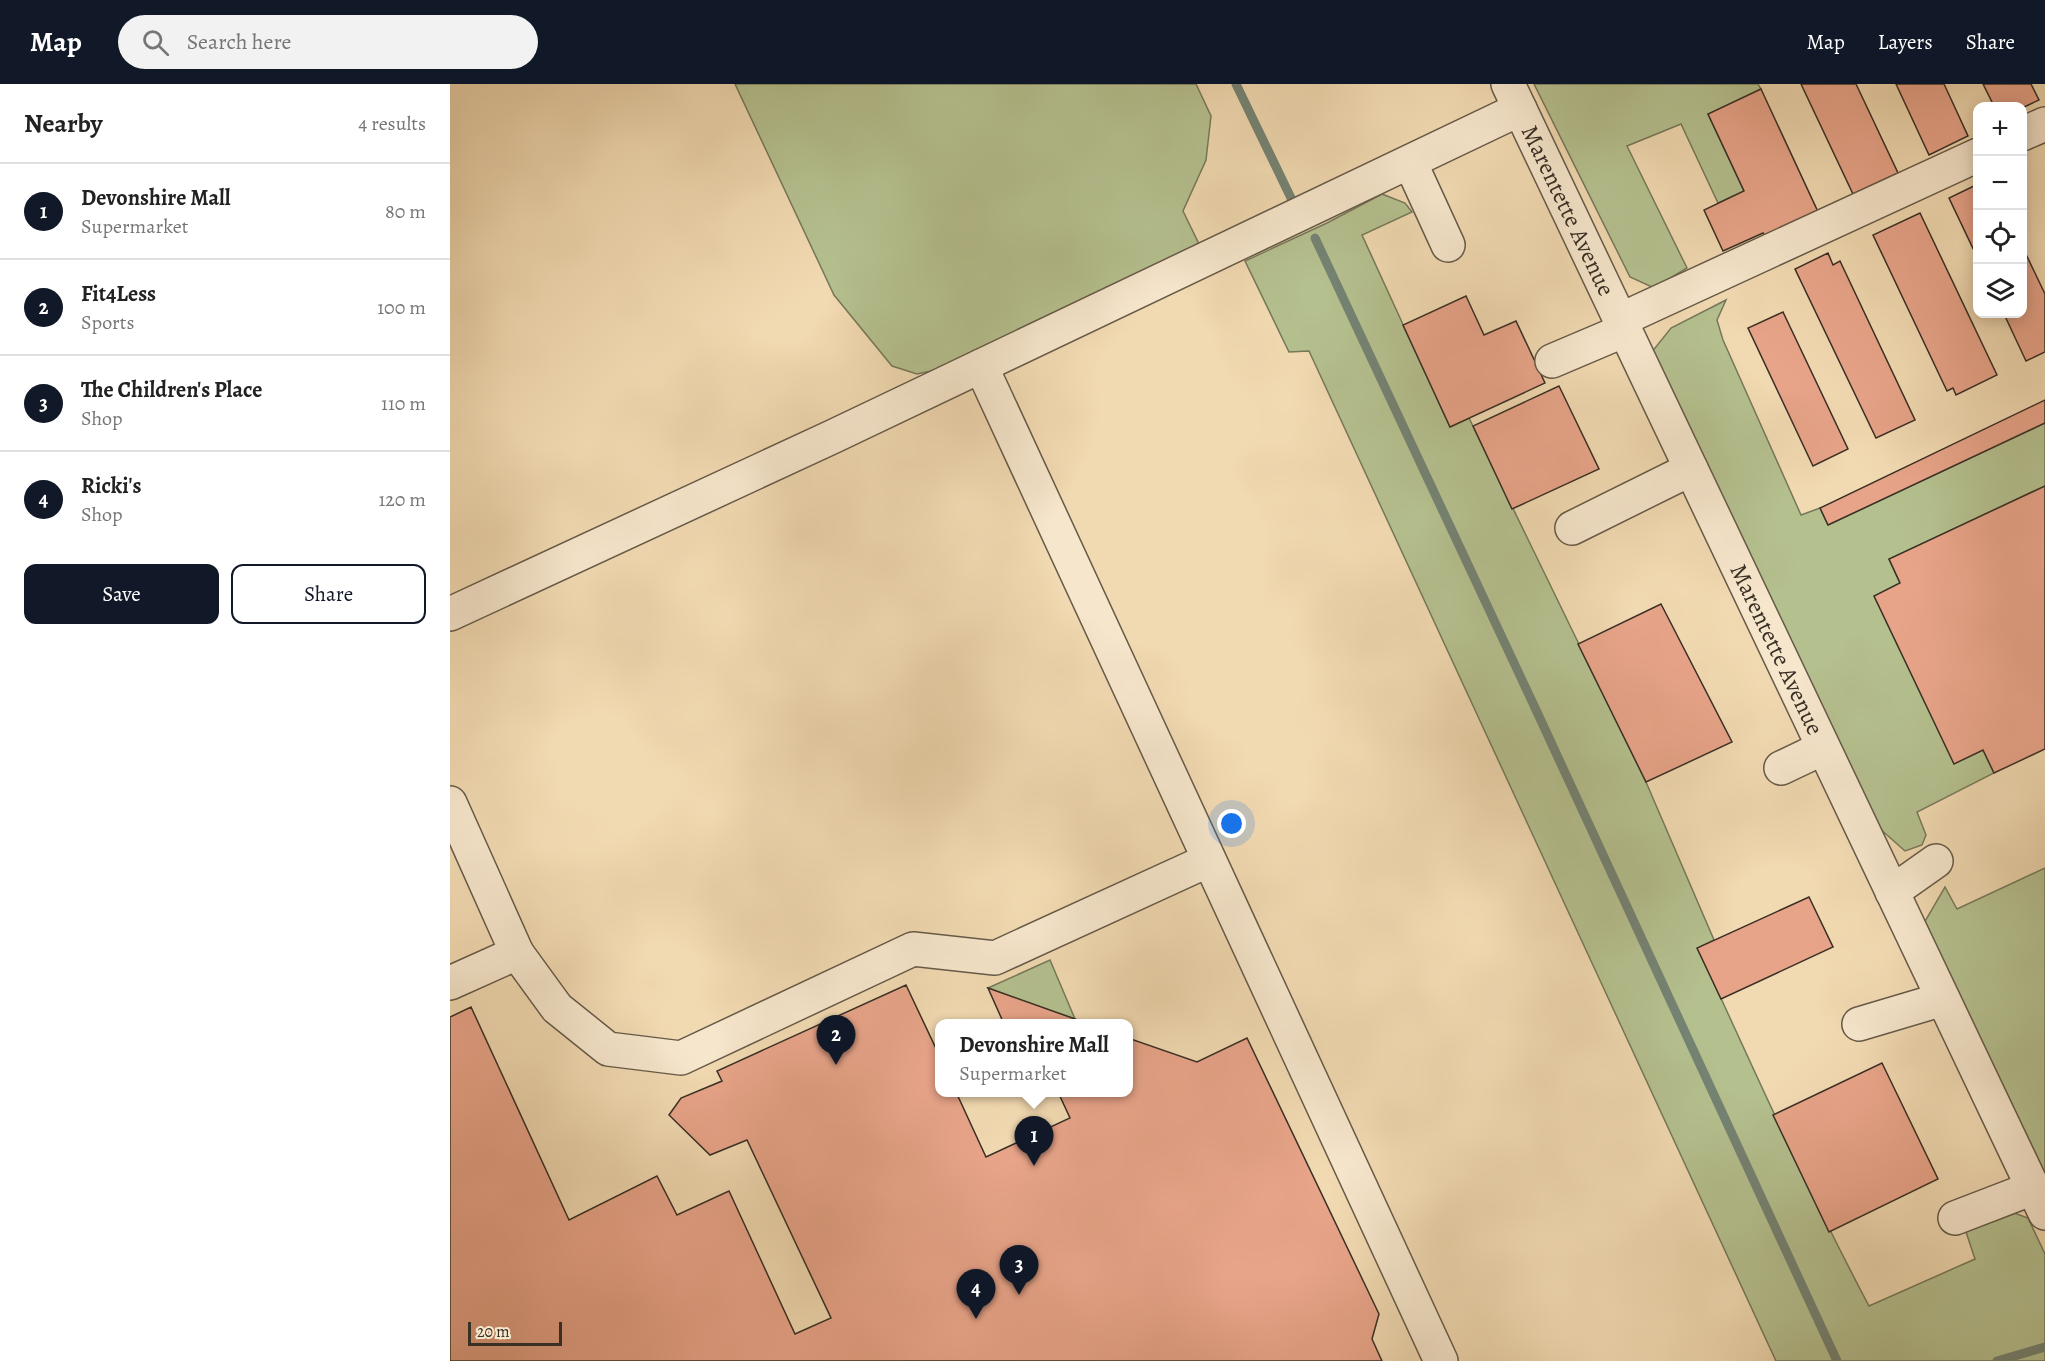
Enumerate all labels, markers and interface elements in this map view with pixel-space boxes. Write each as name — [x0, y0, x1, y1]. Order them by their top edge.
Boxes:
search box — [118, 15, 538, 69]
text: Map — [30, 23, 82, 61]
icon: search — [139, 26, 172, 59]
text: Search here — [187, 27, 291, 57]
text: Map — [1806, 28, 1845, 56]
text: Layers — [1878, 28, 1933, 56]
text: Share — [1966, 28, 2015, 56]
map controls — [1973, 102, 2027, 318]
button: + — [1973, 102, 2027, 156]
text: Nearby — [24, 106, 103, 141]
text: 4 results — [358, 110, 426, 137]
street label: Marentette Avenue — [1514, 120, 1622, 301]
button: − — [1973, 156, 2027, 210]
text: Devonshire Mall — [81, 183, 231, 213]
text: 1 — [40, 198, 47, 225]
text: 80 m — [385, 198, 426, 225]
button: locate — [1973, 210, 2027, 264]
text: Supermarket — [81, 213, 188, 240]
button: layers — [1973, 264, 2027, 318]
text: Fit4Less — [81, 279, 156, 309]
text: 2 — [39, 294, 48, 321]
text: 100 m — [377, 294, 426, 321]
text: Sports — [81, 309, 134, 336]
text: The Children's Place — [81, 375, 262, 405]
text: 3 — [39, 390, 48, 417]
text: 110 m — [381, 390, 426, 417]
text: Shop — [81, 405, 123, 432]
text: Ricki's — [81, 471, 141, 501]
text: 4 — [39, 486, 48, 513]
text: 120 m — [378, 486, 426, 513]
text: Shop — [81, 501, 123, 528]
street label: Marentette Avenue — [1723, 559, 1831, 740]
button: Save — [24, 564, 219, 624]
button: Share — [231, 564, 426, 624]
your location — [1217, 809, 1246, 838]
pin: 2 — [816, 1016, 856, 1065]
popup — [935, 1019, 1133, 1097]
text: Devonshire Mall — [959, 1030, 1109, 1060]
text: Supermarket — [959, 1060, 1067, 1087]
pin: 1 — [1014, 1116, 1054, 1166]
pin: 3 — [1000, 1246, 1038, 1295]
pin: 4 — [956, 1270, 996, 1319]
scale bar — [468, 1319, 562, 1346]
text: 20 m — [477, 1321, 510, 1343]

